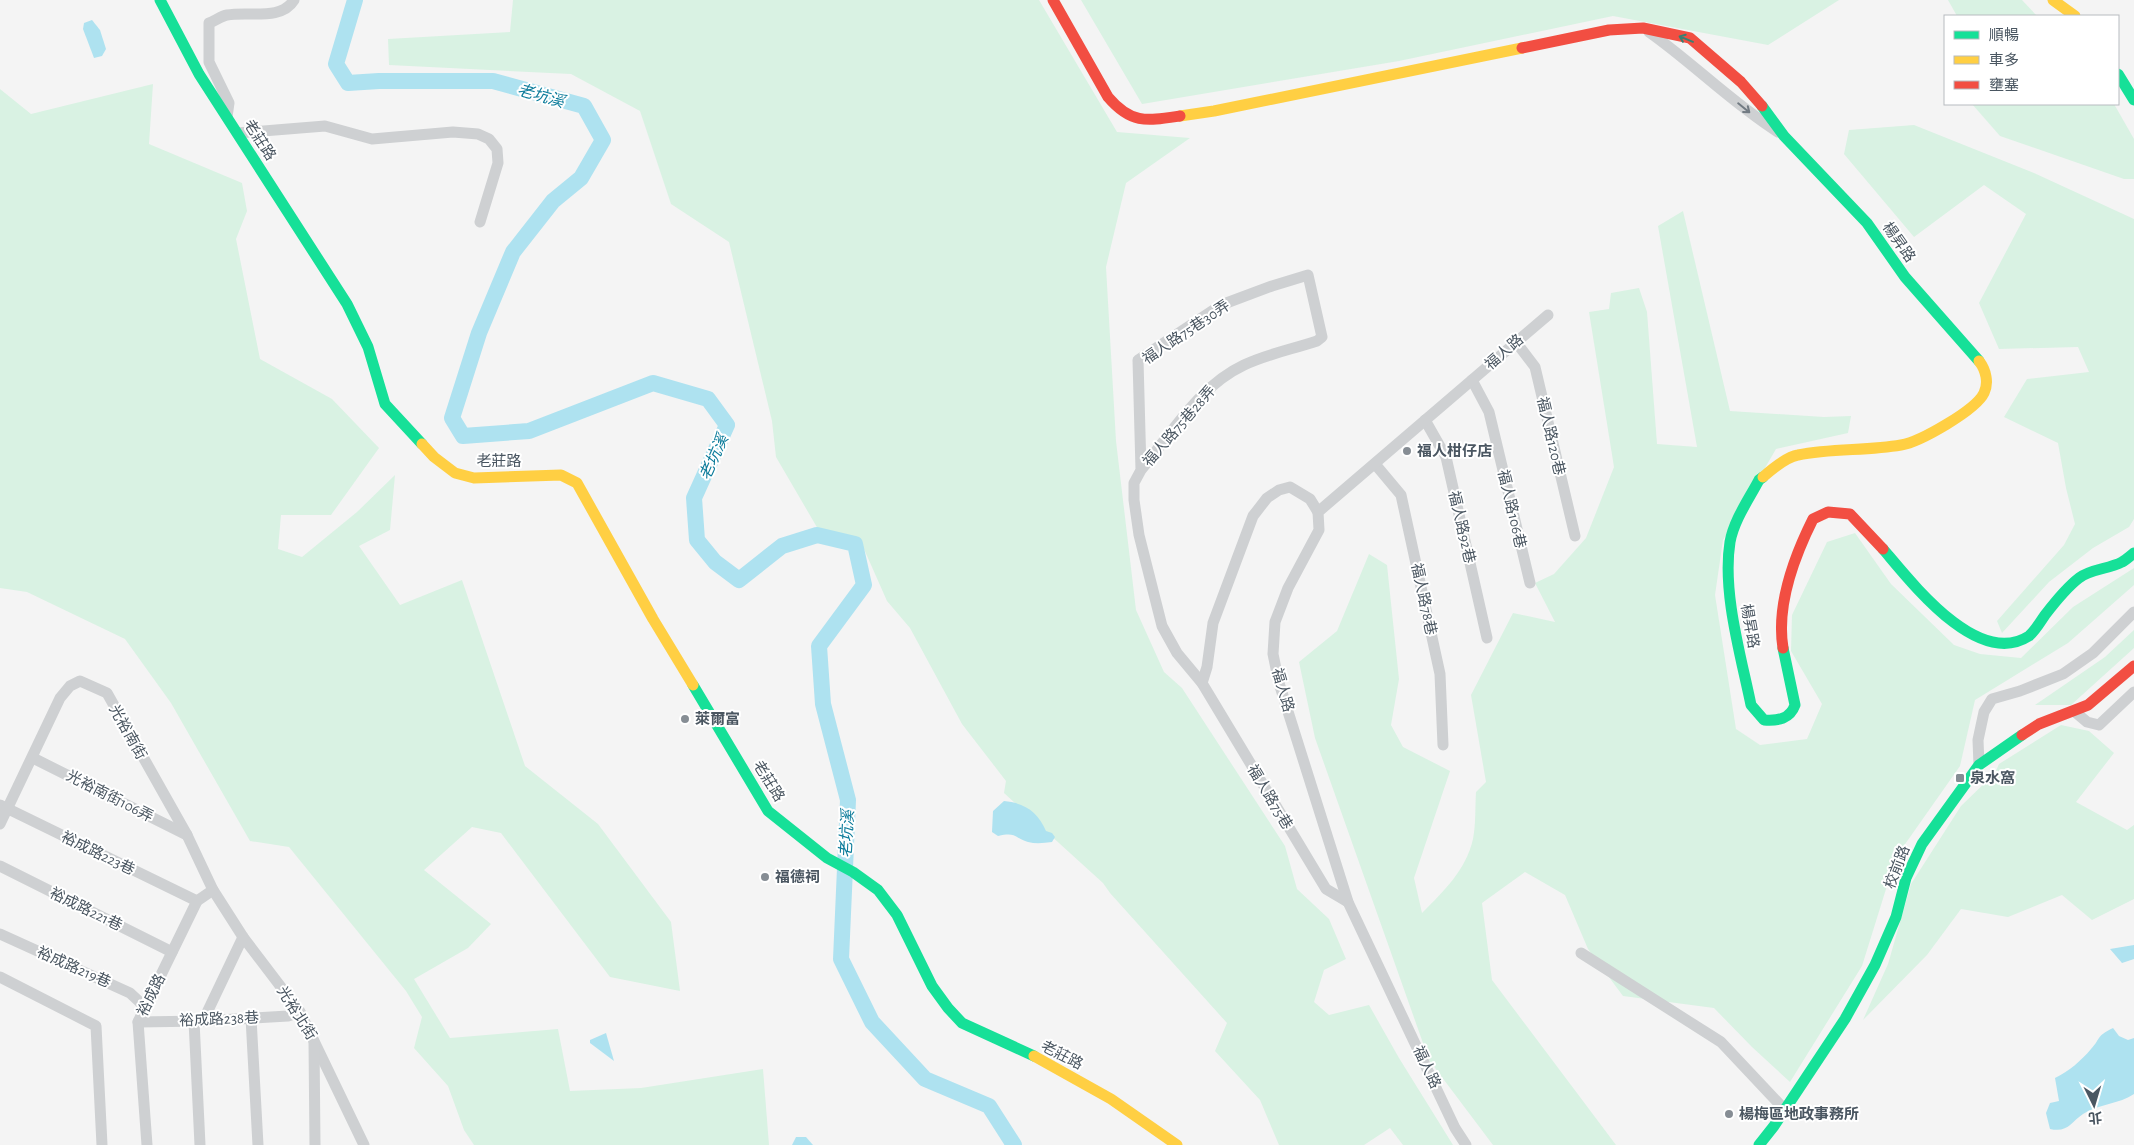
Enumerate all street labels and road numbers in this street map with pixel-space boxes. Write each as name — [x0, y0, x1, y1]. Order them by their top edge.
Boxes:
street label: 老莊路 — [241, 117, 279, 163]
street label: 楊昇路 — [1880, 219, 1918, 265]
street label: 福人路75巷30弄 — [1139, 297, 1233, 367]
street label: 福人路 — [1482, 331, 1526, 373]
street label: 福人路75巷28弄 — [1140, 382, 1218, 470]
street label: 福人路120巷 — [1534, 395, 1568, 477]
street label: 老莊路 — [476, 453, 522, 469]
street label: 福人路106巷 — [1495, 468, 1529, 550]
street label: 福人路92巷 — [1446, 489, 1478, 565]
street label: 福人路78巷 — [1409, 561, 1439, 637]
street label: 楊昇路 — [1738, 602, 1762, 650]
street label: 福人路 — [1269, 666, 1297, 714]
street label: 光裕南街 — [106, 702, 150, 762]
street label: 老莊路 — [750, 758, 788, 804]
street label: 福人路75巷 — [1244, 762, 1296, 832]
street label: 光裕南街106弄 — [64, 767, 156, 825]
street label: 裕成路223巷 — [59, 828, 137, 878]
street label: 校前路 — [1881, 843, 1913, 891]
street label: 裕成路221巷 — [47, 885, 125, 933]
street label: 裕成路219巷 — [35, 944, 113, 990]
street label: 裕成路 — [134, 971, 168, 1019]
street label: 光裕北街 — [274, 983, 321, 1043]
street label: 裕成路238巷 — [179, 1010, 259, 1028]
street label: 老莊路 — [1038, 1038, 1086, 1072]
street label: 福人路 — [1410, 1043, 1444, 1091]

